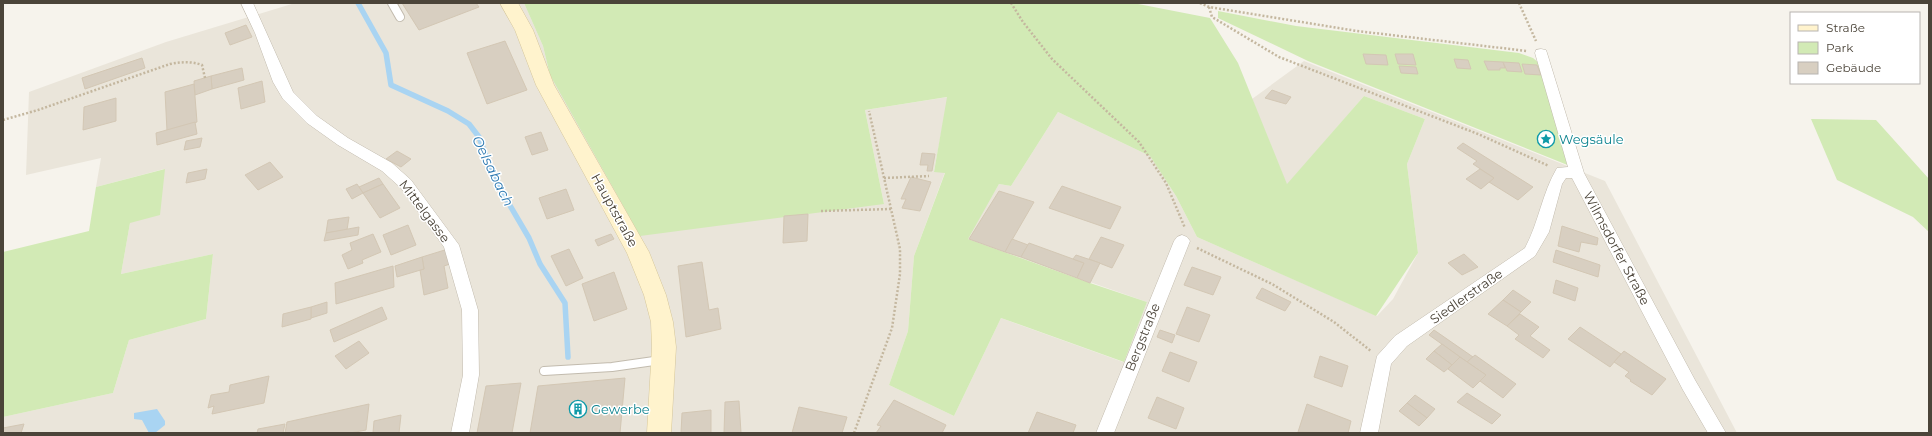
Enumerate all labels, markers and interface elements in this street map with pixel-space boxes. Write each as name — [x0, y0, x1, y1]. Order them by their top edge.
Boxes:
legend — [1790, 12, 1920, 84]
text: Straße — [1826, 20, 1865, 35]
text: Park — [1826, 40, 1854, 55]
text: Gebäude — [1826, 60, 1881, 75]
place icon: Wegsäule — [1536, 129, 1556, 149]
place label: Wegsäule — [1559, 131, 1624, 147]
water label: Oelsabach — [468, 133, 518, 209]
street label: Hauptstraße — [588, 170, 642, 250]
street label: Mittelgasse — [396, 176, 454, 246]
street label: Wilmsdorfer Straße — [1580, 188, 1654, 308]
street label: Siedlerstraße — [1427, 265, 1506, 327]
street label: Bergstraße — [1121, 300, 1163, 373]
building icon: Gewerbe — [568, 399, 588, 419]
place label: Gewerbe — [591, 401, 650, 417]

